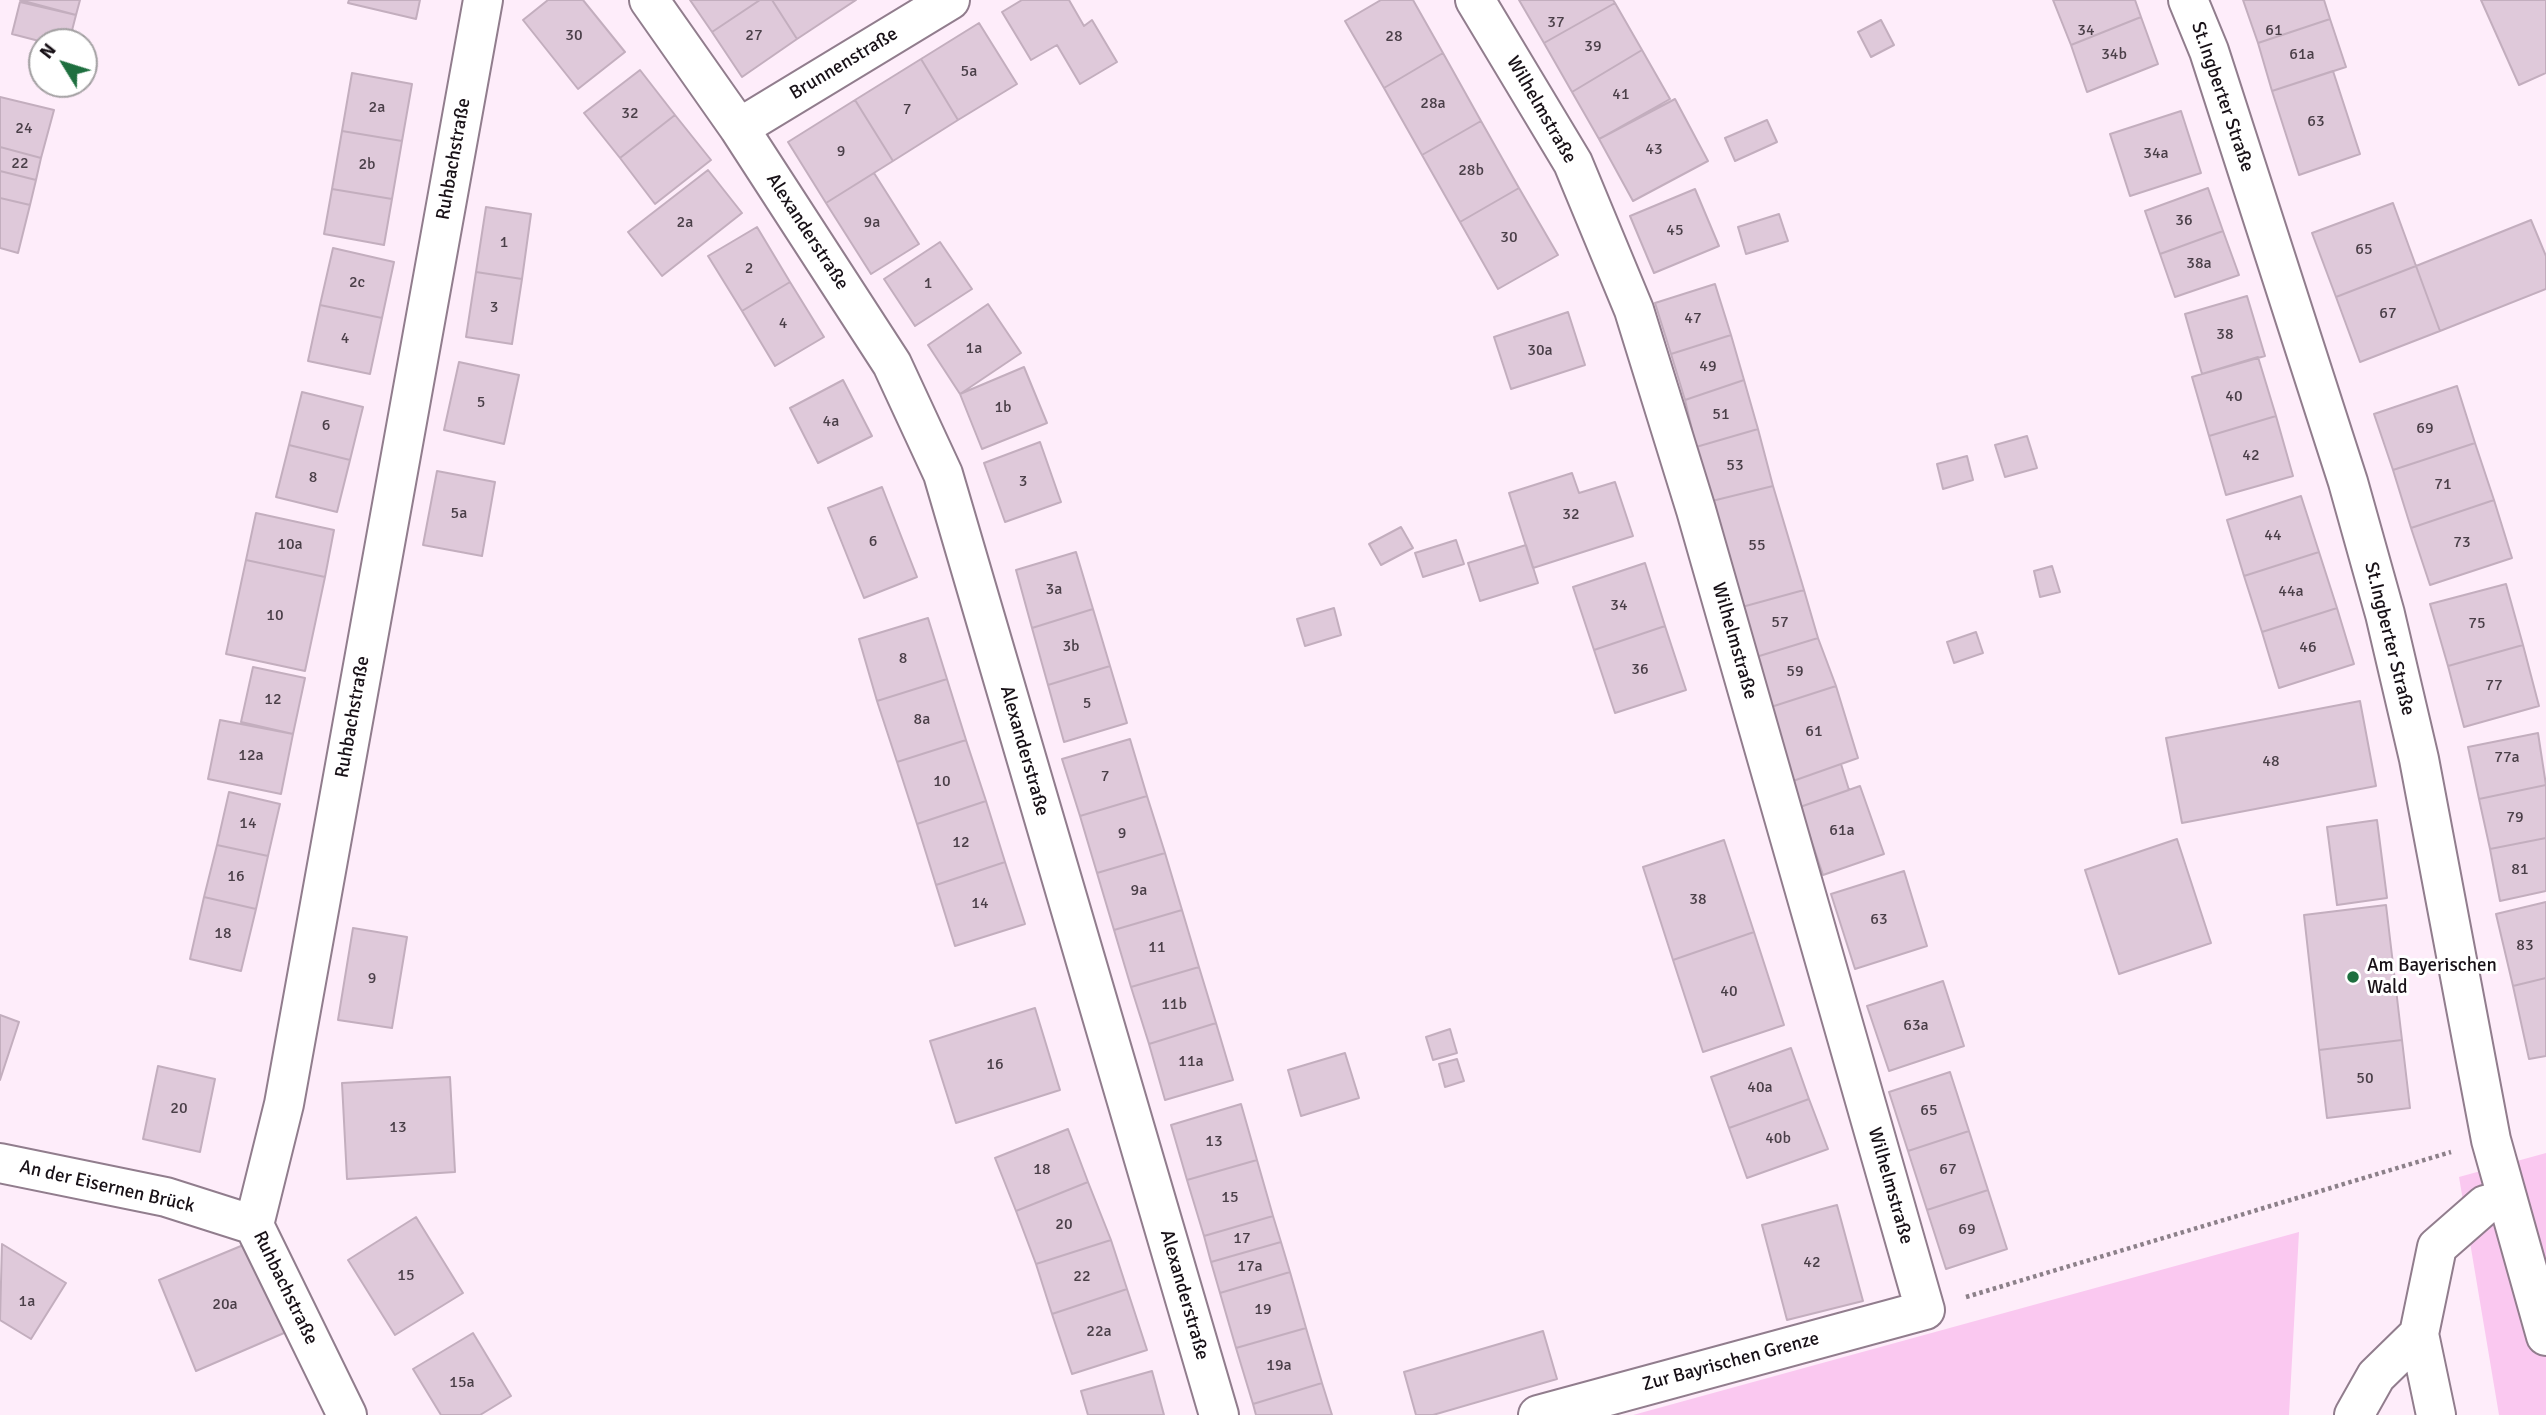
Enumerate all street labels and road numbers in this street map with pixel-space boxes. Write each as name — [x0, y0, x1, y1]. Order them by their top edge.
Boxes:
street label: St.Ingberter Straße — [2186, 19, 2258, 175]
street label: Brunnenstraße — [786, 23, 902, 105]
street label: Wilhelmstraße — [1501, 52, 1581, 168]
street label: Ruhbachstraße — [432, 96, 476, 222]
street label: Alexanderstraße — [761, 169, 853, 295]
street label: St.Ingberter Straße — [2359, 560, 2419, 718]
street label: Wilhelmstraße — [1706, 580, 1762, 702]
street label: Ruhbachstraße — [331, 654, 375, 780]
street label: Alexanderstraße — [995, 683, 1053, 819]
street label: Wilhelmstraße — [1862, 1125, 1918, 1247]
street label: An der Eisernen Brück — [17, 1156, 197, 1218]
street label: Alexanderstraße — [1155, 1227, 1213, 1363]
street label: Ruhbachstraße — [248, 1228, 322, 1348]
street label: Zur Bayrischen Grenze — [1640, 1327, 1822, 1397]

